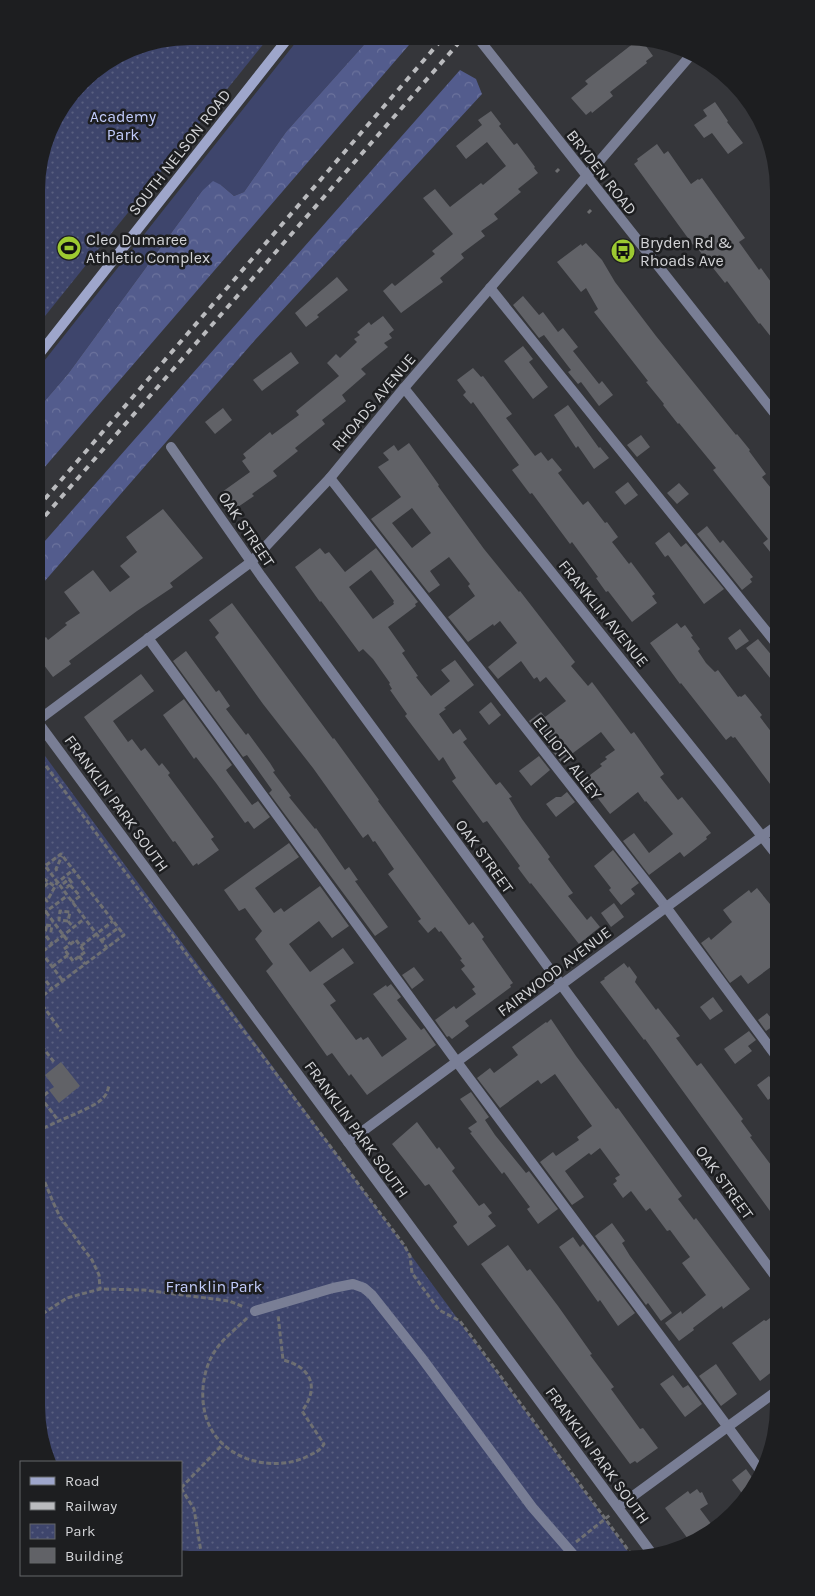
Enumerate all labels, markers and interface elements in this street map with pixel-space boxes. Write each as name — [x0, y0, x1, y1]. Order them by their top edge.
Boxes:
street label: SOUTH NELSON ROAD — [124, 85, 235, 219]
park label: Academy Park — [90, 107, 157, 144]
street label: BRYDEN ROAD — [563, 126, 641, 219]
place label: Cleo Dumaree Athletic Complex — [86, 230, 210, 267]
place label: Bryden Rd & Rhoads Ave — [640, 233, 732, 270]
sports icon: Cleo Dumaree Athletic Complex — [56, 235, 82, 261]
bus stop icon: Bryden Rd & Rhoads Ave — [610, 238, 636, 264]
street label: RHOADS AVENUE — [327, 350, 420, 455]
street label: OAK STREET — [215, 488, 279, 570]
street label: FRANKLIN AVENUE — [555, 556, 652, 671]
street label: ELLIOTT ALLEY — [529, 713, 606, 804]
street label: FRANKLIN PARK SOUTH — [61, 731, 173, 875]
street label: OAK STREET — [451, 816, 518, 897]
street label: FAIRWOOD AVENUE — [494, 922, 615, 1020]
street label: FRANKLIN PARK SOUTH — [301, 1057, 413, 1201]
street label: OAK STREET — [691, 1142, 758, 1223]
park label: Franklin Park — [166, 1277, 262, 1296]
street label: FRANKLIN PARK SOUTH — [542, 1383, 654, 1527]
legend — [20, 1461, 182, 1576]
text: Road — [65, 1472, 100, 1490]
text: Railway — [65, 1497, 117, 1515]
text: Park — [65, 1522, 95, 1540]
text: Building — [65, 1547, 123, 1565]

